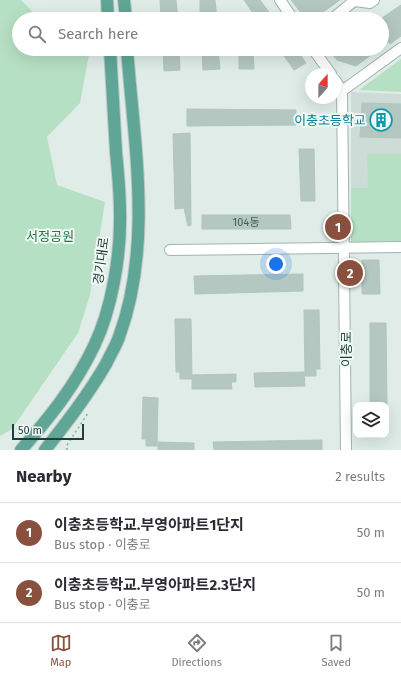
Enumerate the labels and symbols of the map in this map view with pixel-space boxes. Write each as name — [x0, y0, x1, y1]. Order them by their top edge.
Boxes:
north arrow — [305, 68, 341, 104]
building icon: 이충초등학교 — [368, 107, 394, 133]
place label: 이충초등학교 — [294, 113, 366, 128]
pin: 1 — [325, 212, 351, 242]
house number: 104동 — [233, 216, 259, 229]
park label: 서정공원 — [26, 229, 74, 244]
street label: 경기대로 — [90, 236, 112, 286]
your location — [266, 254, 286, 274]
pin: 2 — [337, 258, 363, 288]
street label: 이충로 — [339, 331, 354, 367]
scale bar — [12, 422, 84, 441]

